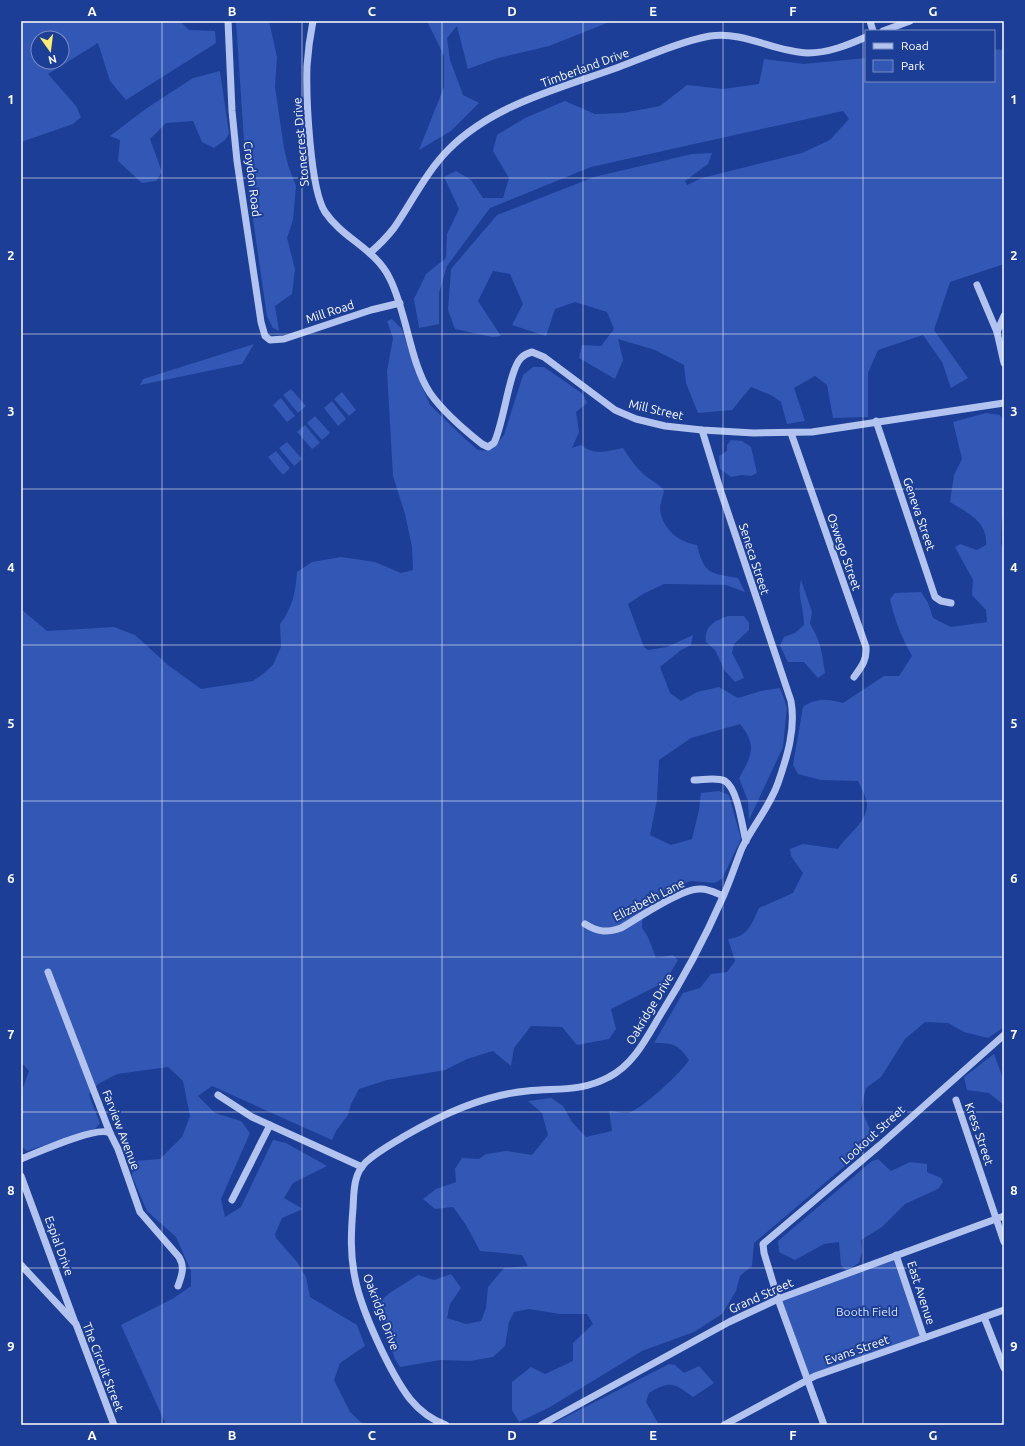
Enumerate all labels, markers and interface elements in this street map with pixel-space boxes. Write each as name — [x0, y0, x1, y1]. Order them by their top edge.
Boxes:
text: A — [87, 4, 97, 18]
text: B — [228, 4, 237, 18]
text: C — [368, 4, 377, 18]
text: D — [507, 4, 517, 18]
text: E — [649, 4, 657, 18]
text: F — [789, 4, 797, 18]
text: G — [929, 4, 938, 18]
north arrow — [30, 30, 70, 70]
legend — [865, 30, 995, 82]
text: Road — [901, 39, 929, 52]
street label: Timberland Drive — [539, 46, 631, 89]
text: N — [47, 53, 58, 67]
text: Park — [901, 59, 925, 72]
text: 1 — [7, 92, 15, 106]
text: 1 — [1010, 92, 1018, 106]
street label: Stonecrest Drive — [290, 97, 311, 187]
street label: Croydon Road — [241, 140, 264, 217]
text: 2 — [7, 248, 15, 262]
text: 2 — [1010, 248, 1018, 262]
street label: Mill Road — [304, 298, 356, 325]
street label: Mill Street — [627, 397, 685, 422]
text: 3 — [7, 404, 15, 418]
text: 3 — [1010, 404, 1018, 418]
street label: Geneva Street — [901, 476, 938, 552]
street label: Oswego Street — [825, 512, 864, 592]
street label: Seneca Street — [737, 521, 772, 596]
text: 4 — [7, 560, 15, 574]
text: 4 — [1010, 560, 1018, 574]
text: 5 — [7, 716, 15, 730]
text: 5 — [1010, 716, 1018, 730]
text: 6 — [7, 871, 15, 885]
text: 6 — [1010, 871, 1018, 885]
street label: Elizabeth Lane — [611, 876, 687, 923]
street label: Oakridge Drive — [623, 971, 676, 1047]
text: 7 — [7, 1027, 15, 1041]
text: 7 — [1010, 1027, 1018, 1041]
street label: Farview Avenue — [100, 1088, 143, 1172]
street label: Kress Street — [963, 1101, 996, 1167]
street label: Lookout Street — [838, 1103, 907, 1166]
text: 8 — [7, 1183, 15, 1197]
text: 8 — [1010, 1183, 1018, 1197]
street label: Espial Drive — [43, 1214, 76, 1277]
street label: East Avenue — [905, 1259, 938, 1326]
street label: Oakridge Drive — [361, 1272, 402, 1352]
street label: Grand Street — [727, 1276, 795, 1315]
park label: Booth Field — [836, 1305, 898, 1318]
street label: The Circuit Street — [81, 1321, 126, 1413]
street label: Evans Street — [823, 1332, 891, 1367]
text: 9 — [7, 1339, 15, 1353]
text: 9 — [1010, 1339, 1018, 1353]
text: A — [87, 1428, 97, 1442]
text: B — [228, 1428, 237, 1442]
text: C — [368, 1428, 377, 1442]
text: D — [507, 1428, 517, 1442]
text: E — [649, 1428, 657, 1442]
text: F — [789, 1428, 797, 1442]
text: G — [929, 1428, 938, 1442]

